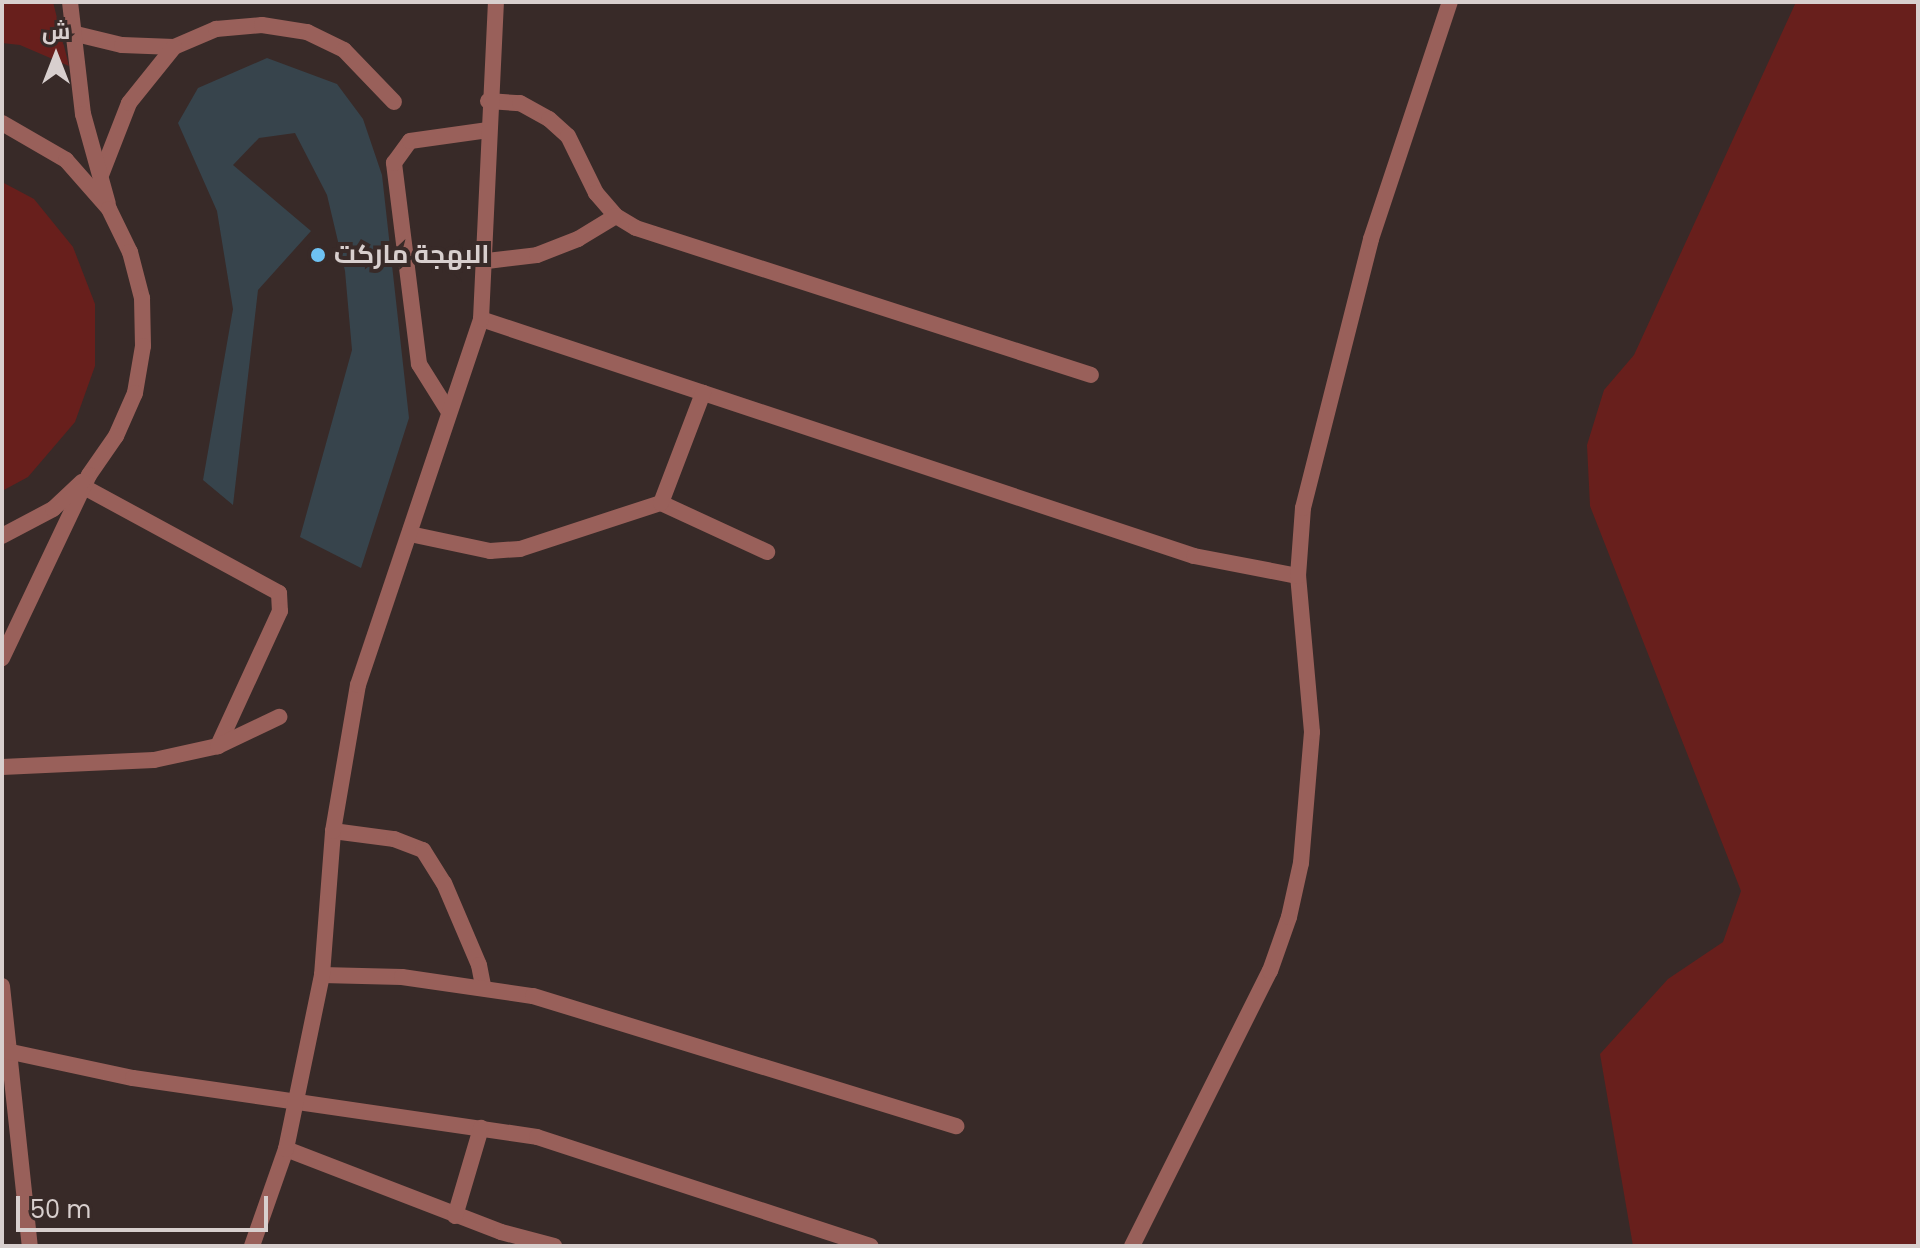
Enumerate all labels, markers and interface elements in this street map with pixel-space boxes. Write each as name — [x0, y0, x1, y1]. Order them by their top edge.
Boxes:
north arrow — [16, 16, 96, 96]
text: ش — [42, 16, 70, 47]
place label: البهجة ماركت — [334, 239, 489, 271]
marker: البهجة ماركت — [309, 246, 327, 264]
scale bar — [20, 1180, 272, 1230]
text: 50 m — [30, 1193, 91, 1226]

